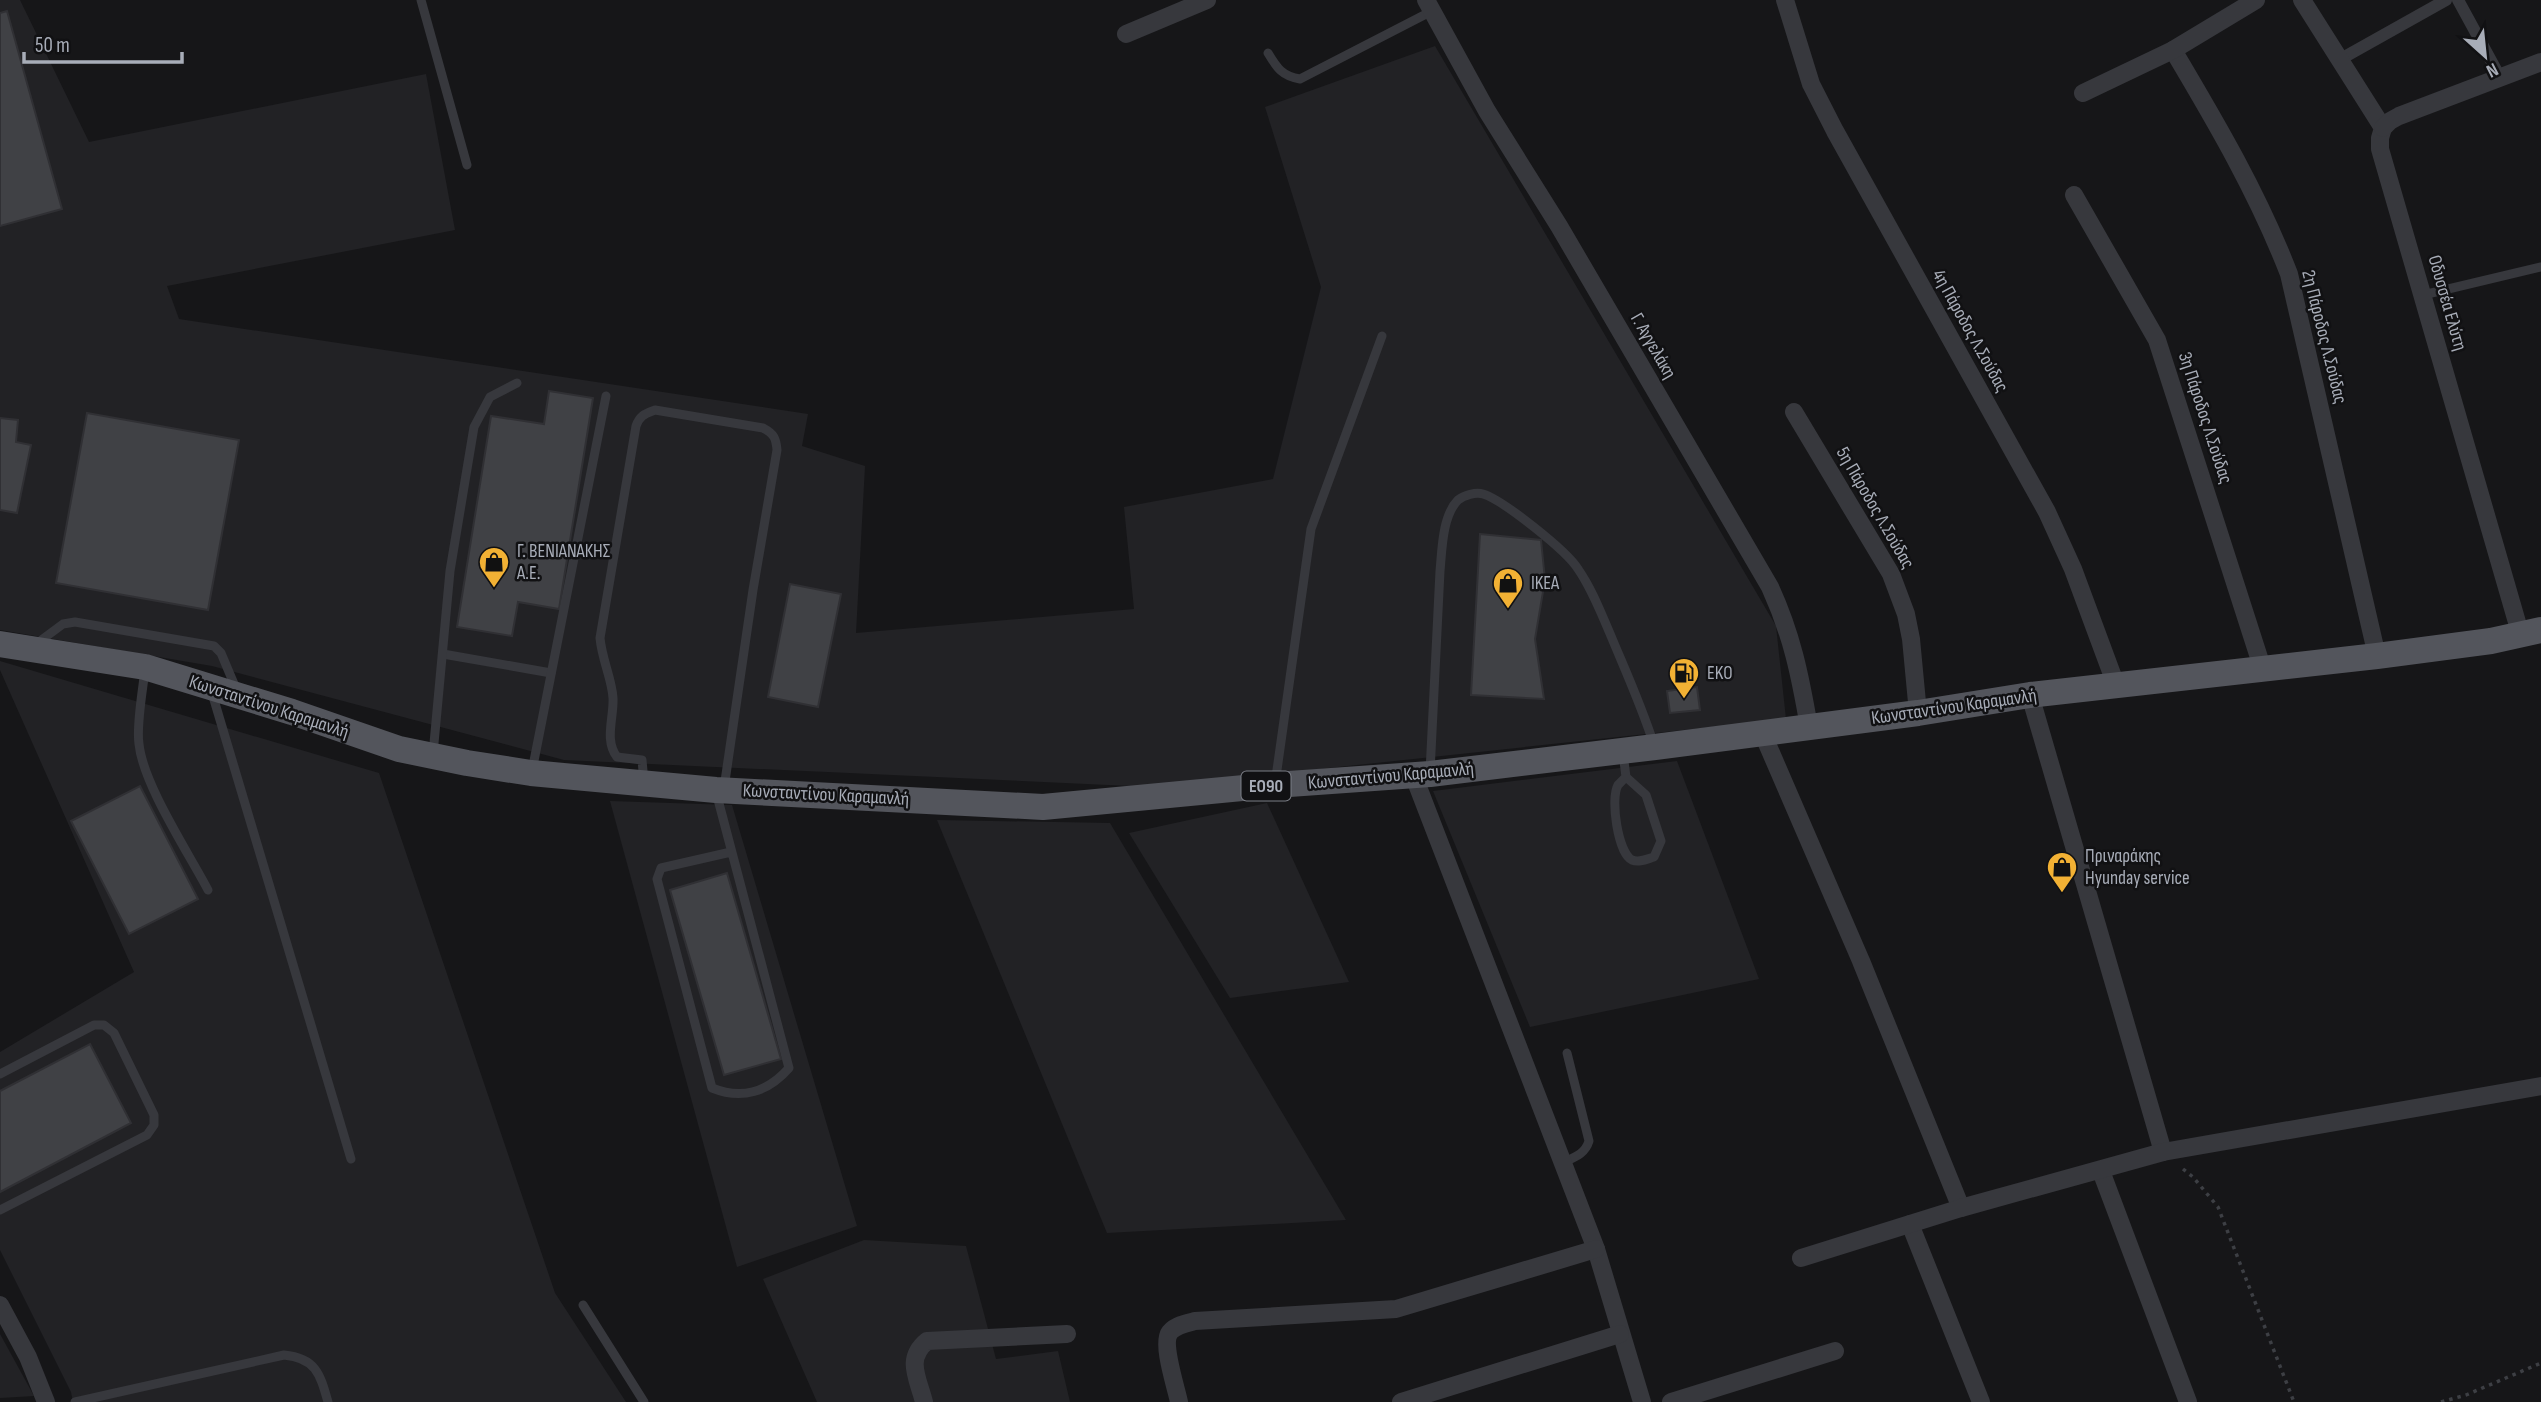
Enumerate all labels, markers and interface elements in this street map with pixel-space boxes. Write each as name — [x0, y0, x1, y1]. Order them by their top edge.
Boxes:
scale bar — [24, 21, 182, 65]
north arrow — [2450, 21, 2520, 91]
text: 50 m — [35, 33, 70, 58]
text: N — [2482, 57, 2502, 82]
street label: Οδυσσέα Ελύτη — [2422, 253, 2472, 353]
street label: 4η Πάροδος Λ.Σούδας — [1927, 265, 2013, 397]
street label: 2η Πάροδος Λ.Σούδας — [2296, 268, 2352, 406]
street label: Γ. Αγγελάκη — [1625, 309, 1681, 383]
street label: 3η Πάροδος Λ.Σούδας — [2173, 349, 2237, 487]
street label: 5η Πάροδος Λ.Σούδας — [1831, 443, 1919, 573]
place label: Γ. ΒΕΝΙΑΝΑΚΗΣ A.E. — [516, 540, 610, 585]
shop icon: Γ. ΒΕΝΙΑΝΑΚΗΣ A.E. — [477, 545, 511, 589]
shop icon: IKEA — [1491, 566, 1525, 610]
place label: IKEA — [1531, 572, 1560, 595]
fuel station icon: EKO — [1667, 656, 1701, 700]
place label: EKO — [1707, 662, 1733, 685]
street label: Κωνσταντίνου Καραμανλή — [186, 670, 352, 744]
street label: Κωνσταντίνου Καραμανλή — [1870, 684, 2038, 730]
street label: Κωνσταντίνου Καραμανλή — [1307, 757, 1475, 795]
road number: ΕΟ90 — [1242, 772, 1290, 800]
street label: Κωνσταντίνου Καραμανλή — [742, 779, 910, 811]
place label: Πριναράκης Hyunday service — [2085, 845, 2190, 890]
shop icon: Πριναράκης Hyunday service — [2045, 850, 2079, 894]

